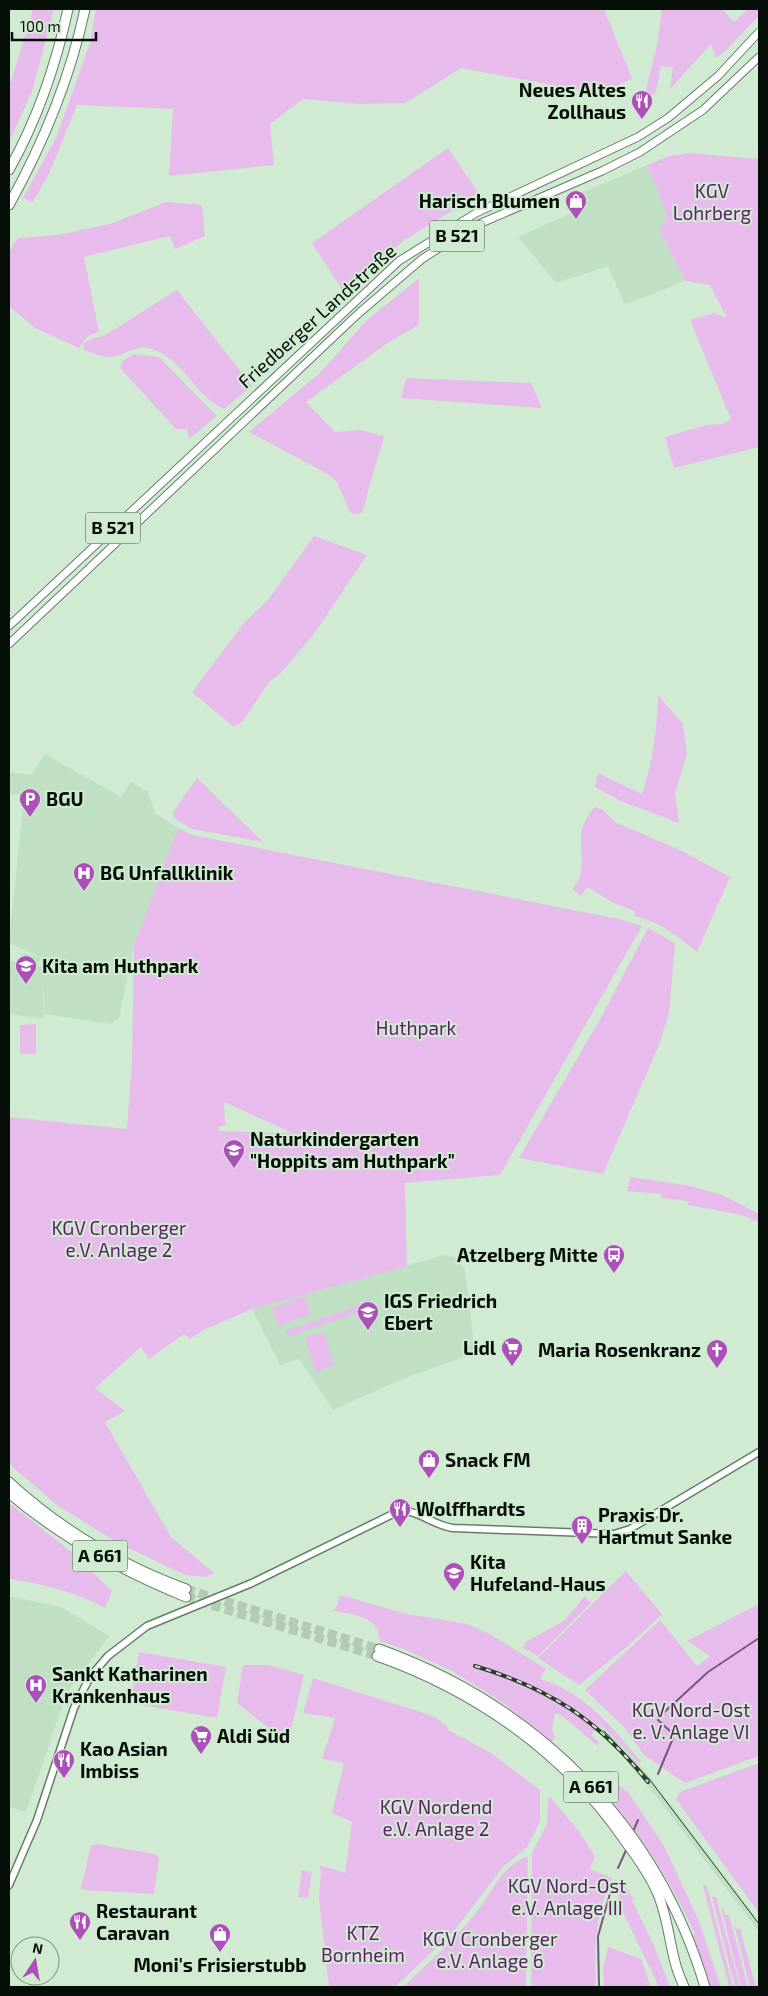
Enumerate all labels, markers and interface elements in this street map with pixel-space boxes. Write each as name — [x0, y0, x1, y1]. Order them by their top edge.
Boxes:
scale bar — [12, 10, 96, 42]
text: 100 m — [20, 17, 61, 35]
place label: Neues Altes Zollhaus — [519, 78, 626, 123]
restaurant icon: Neues Altes Zollhaus — [630, 89, 654, 120]
park label: KGV Lohrberg — [673, 179, 752, 224]
place label: Harisch Blumen — [419, 189, 560, 212]
shop icon: Harisch Blumen — [564, 189, 588, 220]
road number: B 521 — [430, 220, 484, 252]
street label: Friedberger Landstraße — [233, 239, 400, 392]
road number: B 521 — [86, 512, 140, 544]
parking icon: BGU — [18, 787, 42, 818]
place label: BGU — [46, 787, 84, 810]
hospital icon: BG Unfallklinik — [72, 861, 96, 892]
place label: BG Unfallklinik — [100, 861, 234, 884]
school or university icon: Kita am Huthpark — [14, 954, 38, 985]
place label: Kita am Huthpark — [42, 954, 199, 977]
park label: Huthpark — [376, 1016, 457, 1039]
place label: Naturkindergarten "Hoppits am Huthpark" — [250, 1127, 455, 1172]
school or university icon: Naturkindergarten "Hoppits am Huthpark" — [222, 1138, 246, 1169]
park label: KGV Cronberger e.V. Anlage 2 — [51, 1216, 187, 1261]
place label: Atzelberg Mitte — [457, 1243, 598, 1266]
bus stop icon: Atzelberg Mitte — [602, 1243, 626, 1274]
place label: IGS Friedrich Ebert — [384, 1289, 497, 1334]
school or university icon: IGS Friedrich Ebert — [356, 1300, 380, 1331]
place label: Lidl — [463, 1336, 497, 1359]
supermarket icon: Lidl — [500, 1336, 524, 1367]
place label: Maria Rosenkranz — [538, 1338, 701, 1361]
church icon: Maria Rosenkranz — [705, 1338, 729, 1369]
shop icon: Snack FM — [417, 1448, 441, 1479]
place label: Snack FM — [445, 1448, 531, 1471]
restaurant icon: Wolffhardts — [388, 1497, 412, 1528]
place label: Wolffhardts — [416, 1497, 525, 1520]
place label: Praxis Dr. Hartmut Sanke — [598, 1503, 732, 1548]
building icon: Praxis Dr. Hartmut Sanke — [570, 1514, 594, 1545]
road number: A 661 — [72, 1540, 128, 1572]
place label: Kita Hufeland-Haus — [470, 1550, 606, 1595]
school or university icon: Kita Hufeland-Haus — [442, 1561, 466, 1592]
place label: Sankt Katharinen Krankenhaus — [52, 1662, 208, 1707]
hospital icon: Sankt Katharinen Krankenhaus — [24, 1673, 48, 1704]
park label: KGV Nord-Ost e. V. Anlage VI — [632, 1698, 750, 1743]
supermarket icon: Aldi Süd — [189, 1724, 213, 1755]
place label: Aldi Süd — [217, 1724, 290, 1747]
place label: Kao Asian Imbiss — [80, 1737, 168, 1782]
restaurant icon: Kao Asian Imbiss — [52, 1748, 76, 1779]
road number: A 661 — [564, 1771, 618, 1802]
park label: KGV Nordend e.V. Anlage 2 — [380, 1795, 492, 1840]
park label: KGV Nord-Ost e.V. Anlage III — [508, 1874, 626, 1919]
place label: Restaurant Caravan — [96, 1899, 197, 1944]
restaurant icon: Restaurant Caravan — [68, 1910, 92, 1941]
park label: KTZ Bornheim — [321, 1921, 405, 1966]
shop icon: Moni's Frisierstubb — [208, 1922, 232, 1953]
park label: KGV Cronberger e.V. Anlage 6 — [422, 1927, 558, 1972]
north arrow — [10, 1936, 60, 1986]
text: N — [31, 1938, 45, 1957]
place label: Moni's Frisierstubb — [133, 1953, 307, 1976]

